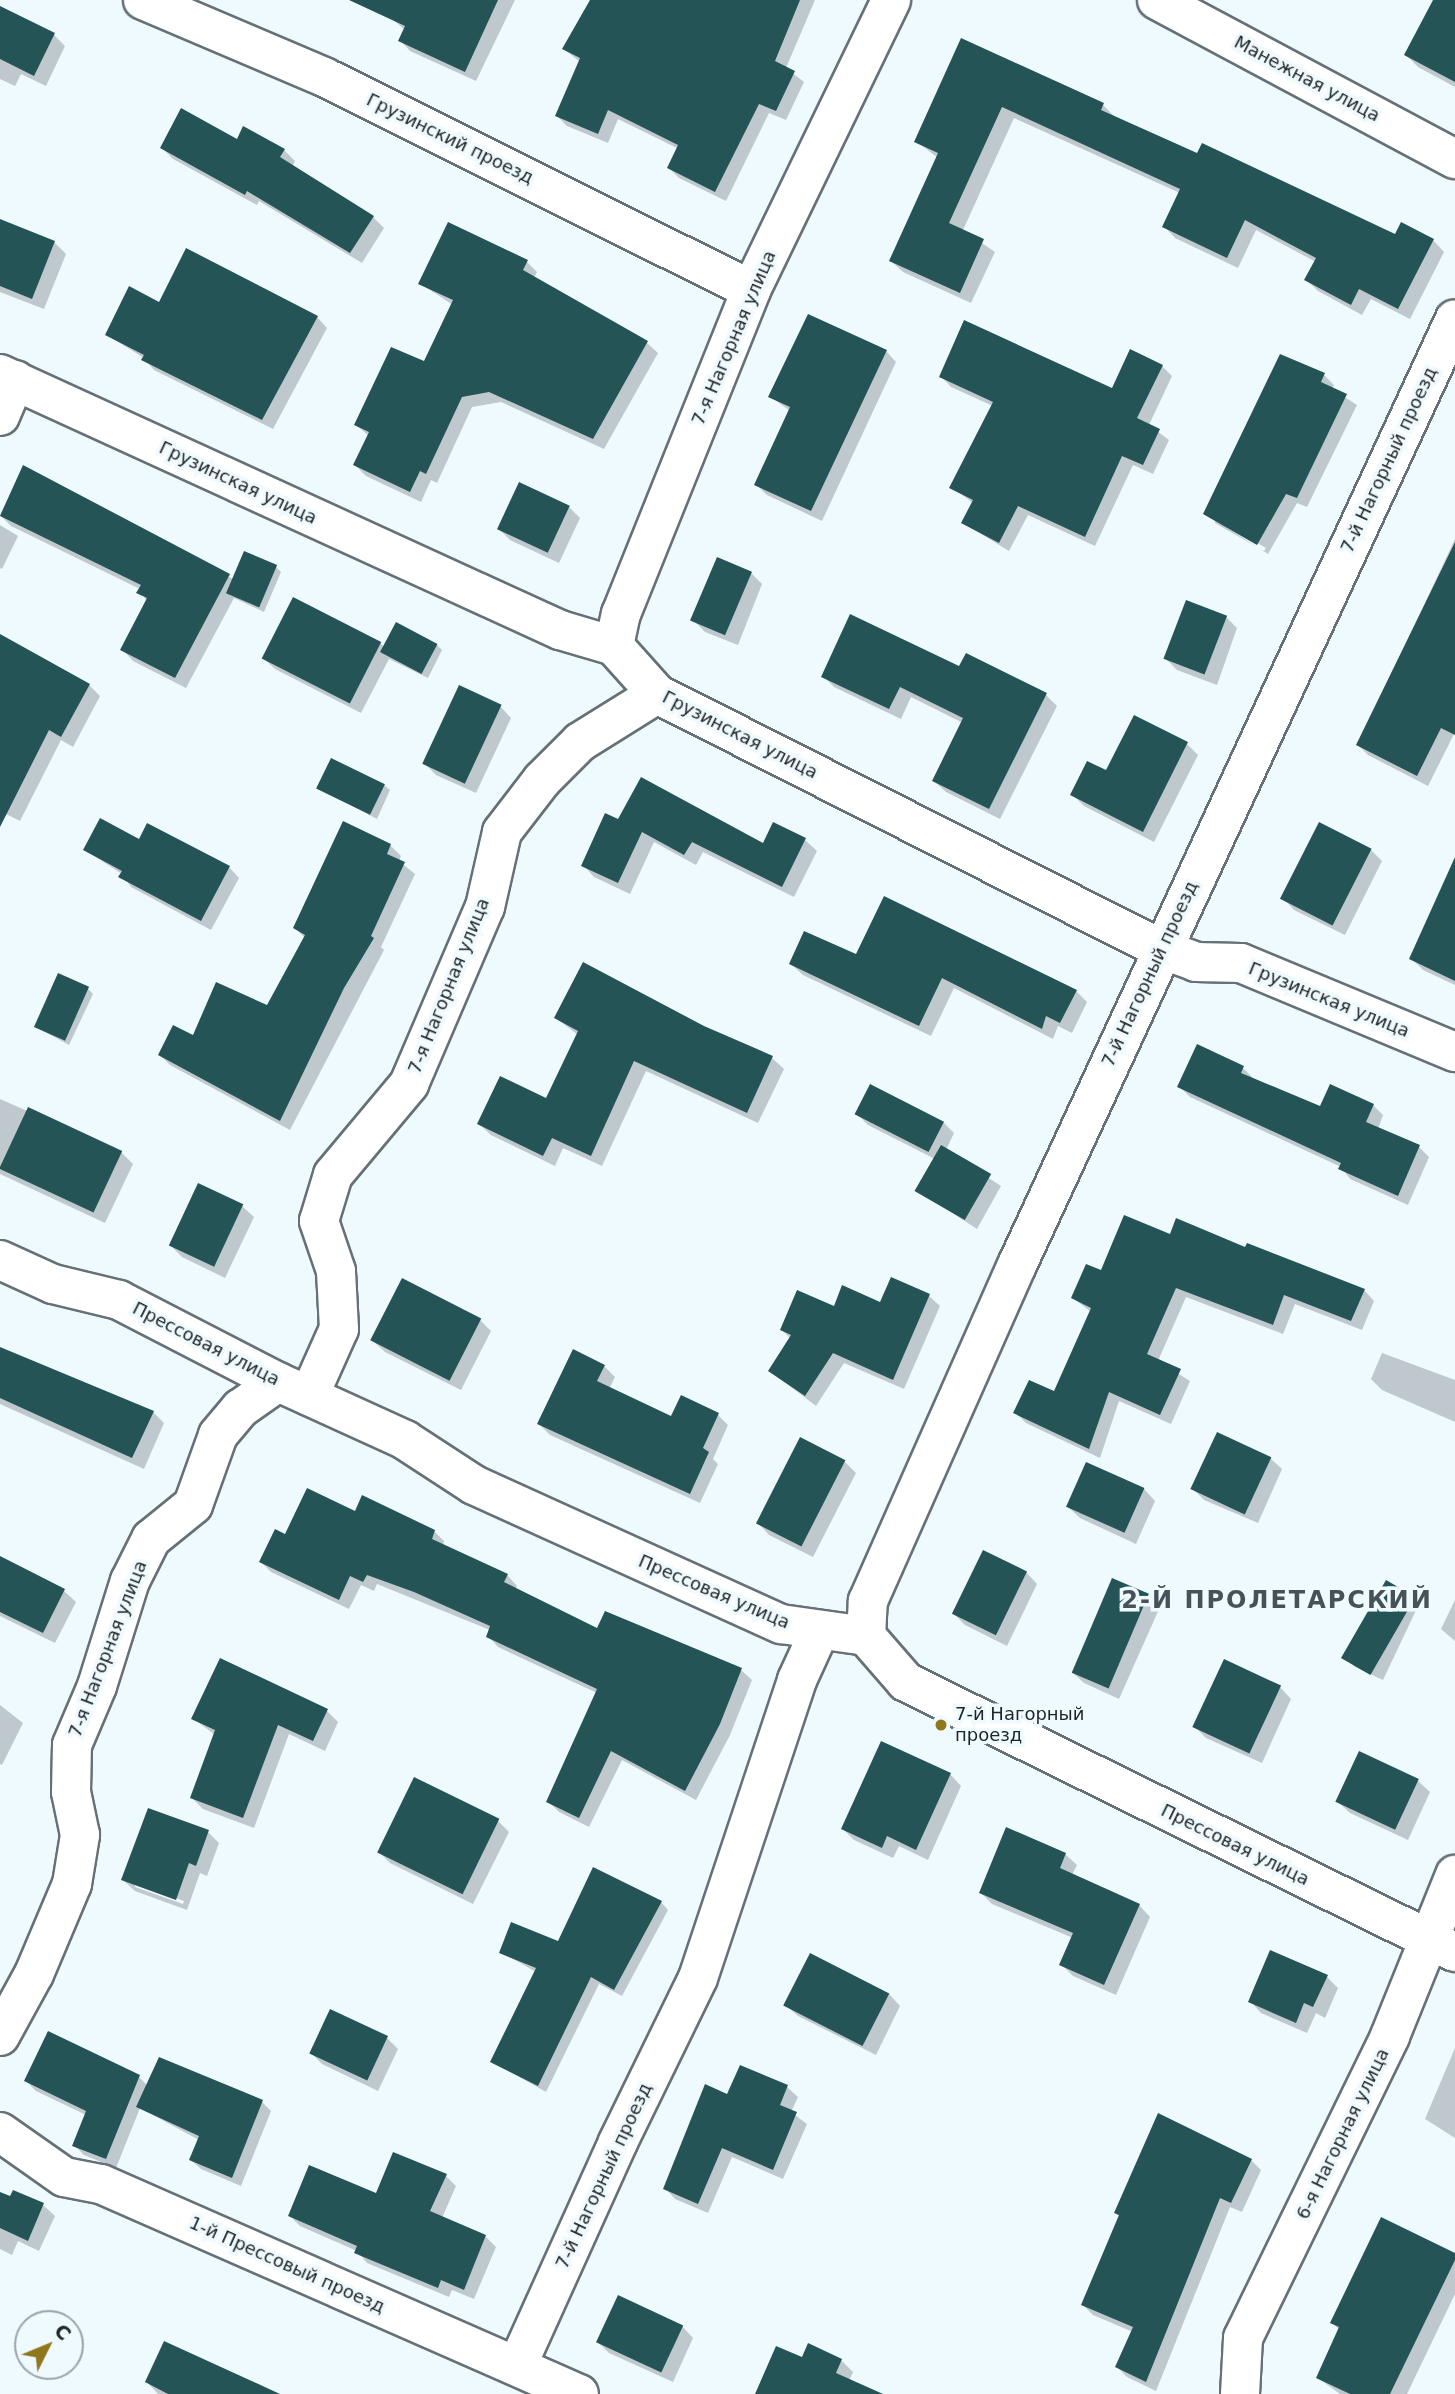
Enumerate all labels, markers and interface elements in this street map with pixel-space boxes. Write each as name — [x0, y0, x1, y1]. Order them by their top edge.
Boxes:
street label: Манежная улица — [1230, 31, 1384, 127]
street label: Грузинский проезд — [363, 89, 537, 189]
street label: 7-я Нагорная улица — [687, 248, 781, 428]
street label: 7-й Нагорный проезд — [1336, 364, 1442, 556]
street label: Грузинская улица — [156, 437, 320, 529]
street label: Грузинская улица — [659, 686, 821, 784]
street label: 7-й Нагорный проезд — [1097, 878, 1203, 1070]
street label: 7-я Нагорная улица — [404, 895, 494, 1077]
street label: Грузинская улица — [1245, 958, 1413, 1042]
street label: Прессовая улица — [129, 1298, 283, 1390]
street label: Прессовая улица — [635, 1550, 793, 1634]
street label: 7-я Нагорная улица — [64, 1558, 152, 1740]
district label: 2-Й ПРОЛЕТАРСКИЙ — [1123, 1587, 1431, 1615]
place label: 7-й Нагорный проезд — [955, 1704, 1085, 1746]
marker: 7-й Нагорный проезд — [933, 1717, 949, 1733]
street label: Прессовая улица — [1157, 1800, 1313, 1890]
street label: 6-я Нагорная улица — [1292, 2045, 1394, 2223]
street label: 7-й Нагорный проезд — [551, 2080, 657, 2272]
street label: 1-й Прессовый проезд — [186, 2212, 388, 2318]
north arrow — [14, 2310, 84, 2380]
text: С — [50, 2319, 76, 2345]

